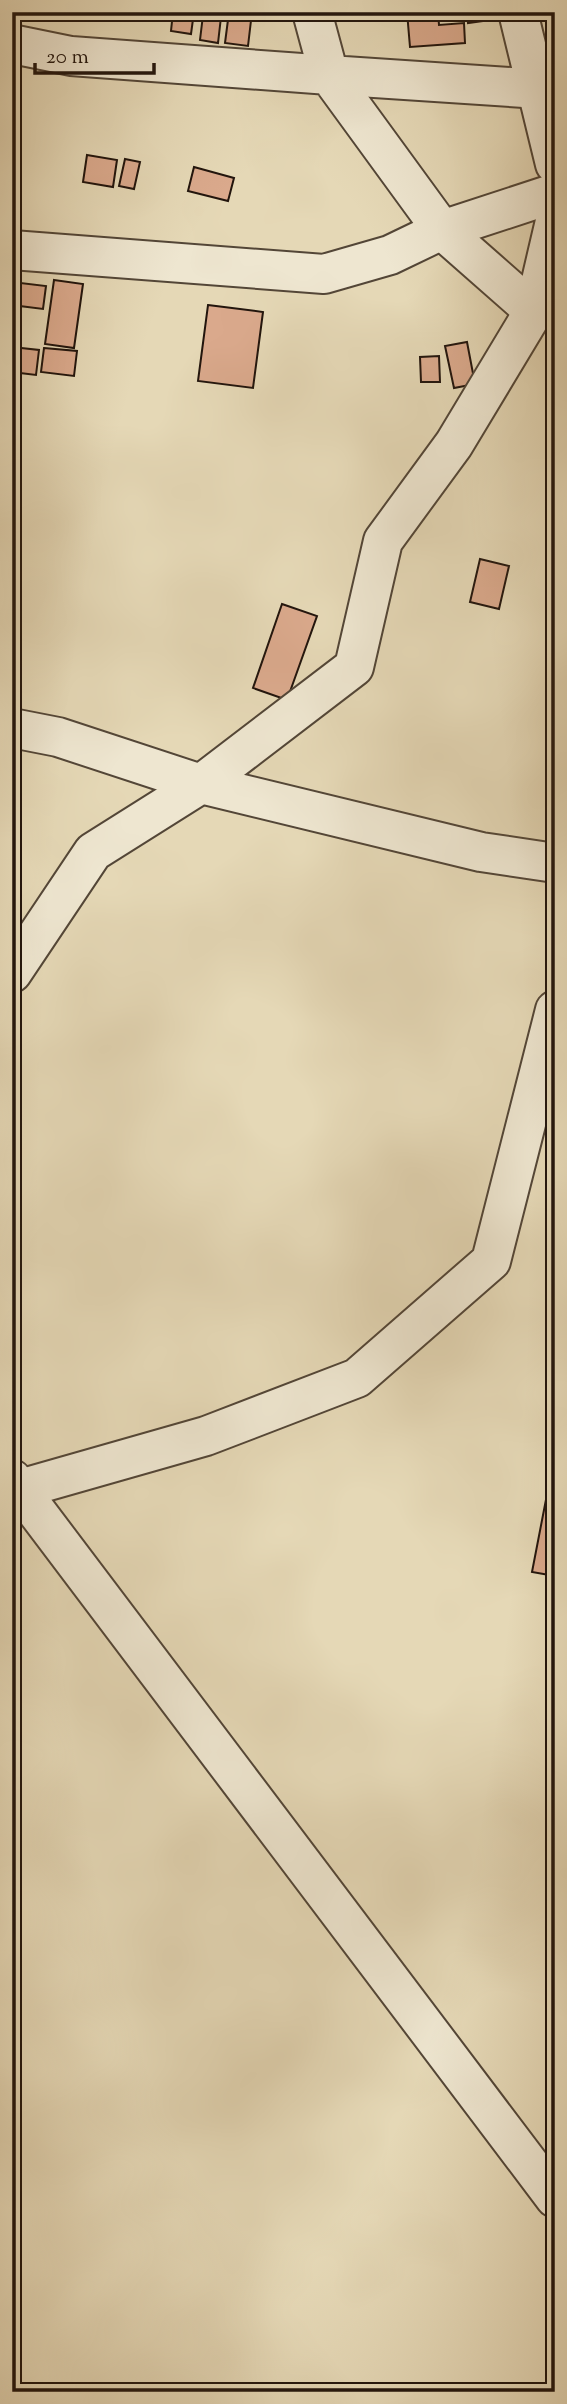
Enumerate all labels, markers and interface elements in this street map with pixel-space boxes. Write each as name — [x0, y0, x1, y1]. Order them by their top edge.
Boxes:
scale bar — [35, 32, 154, 76]
text: 20 m — [46, 43, 89, 73]

